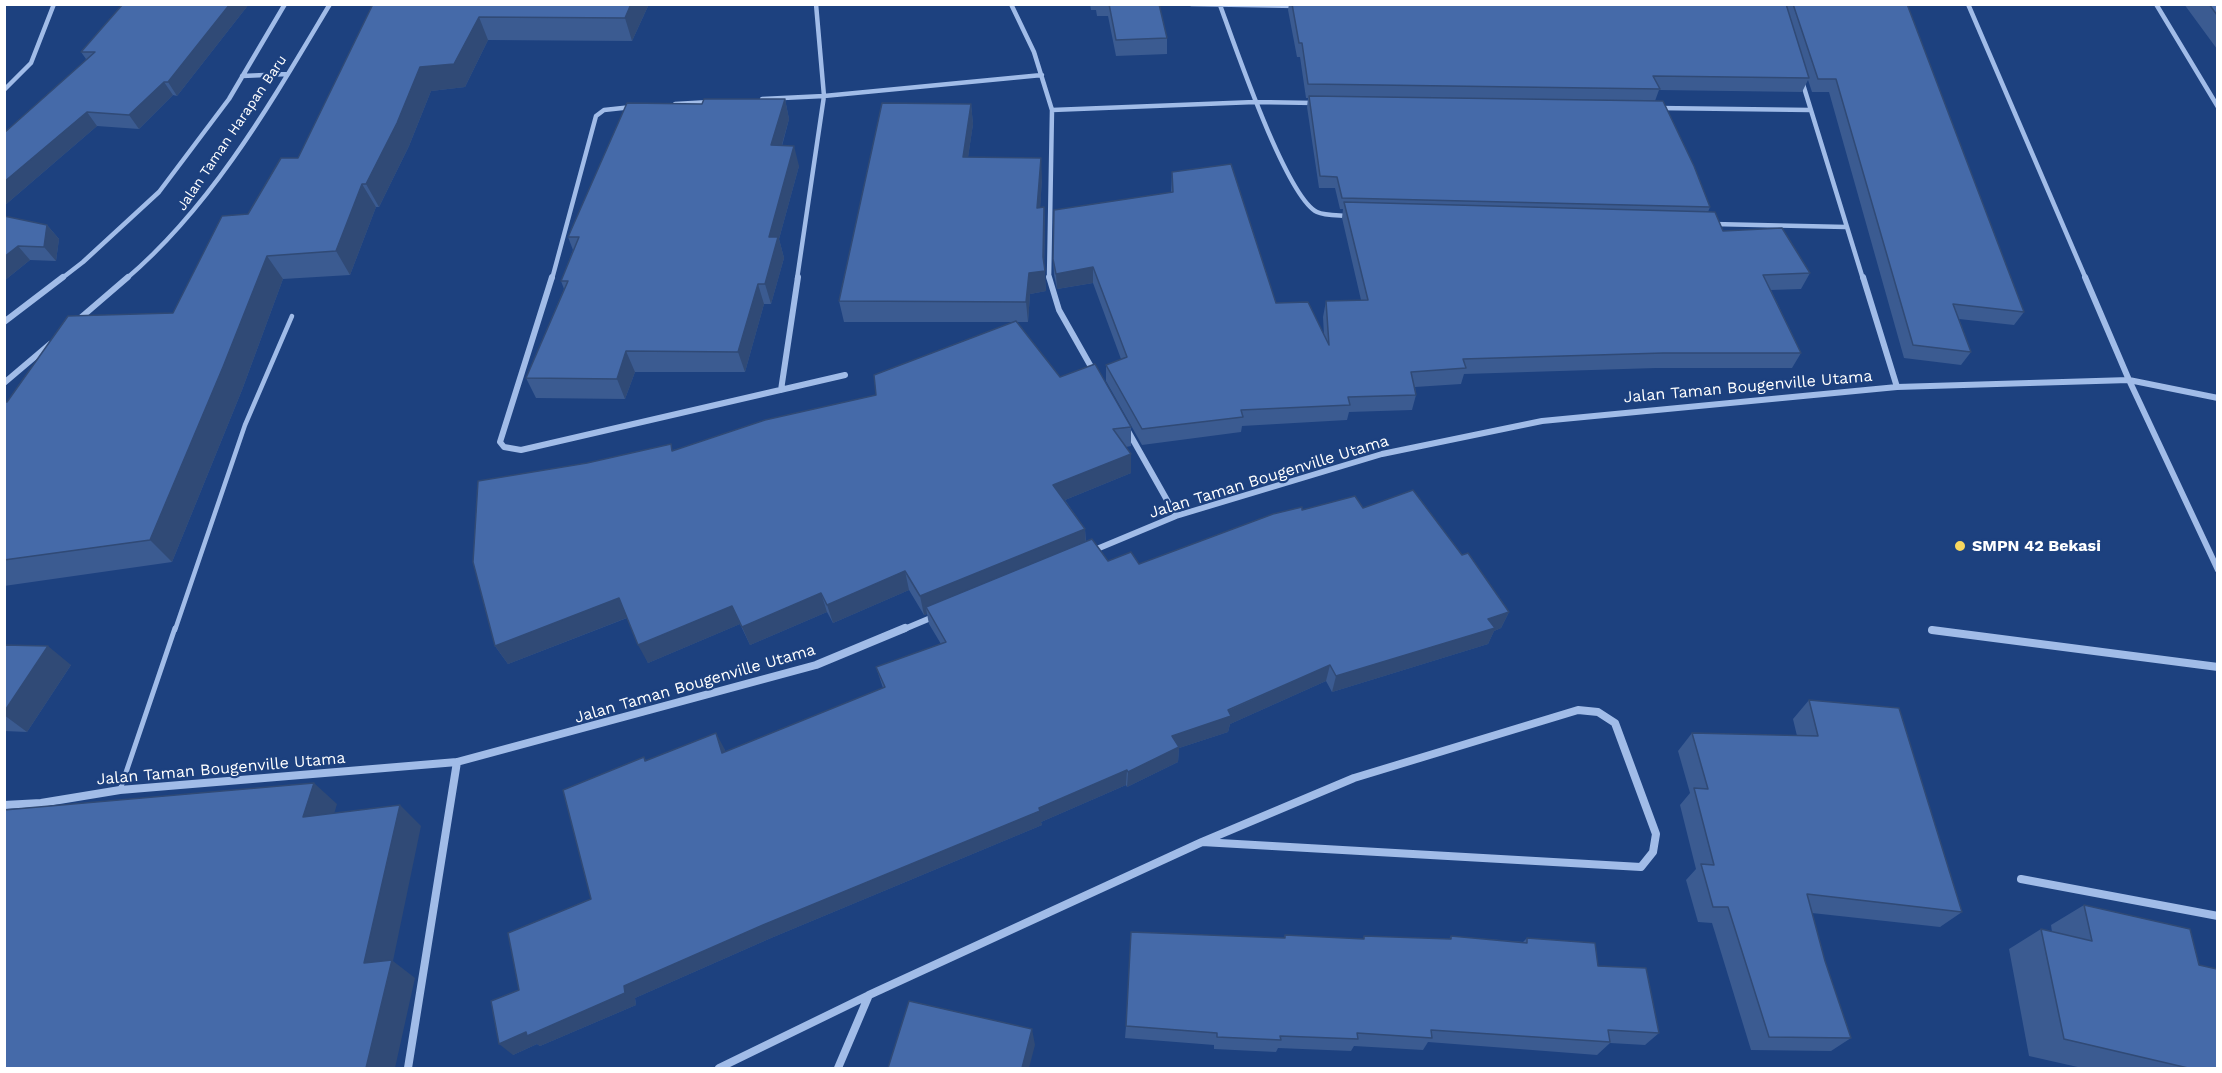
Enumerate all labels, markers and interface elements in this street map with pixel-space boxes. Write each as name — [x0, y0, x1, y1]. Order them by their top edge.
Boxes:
street label: Jalan Taman Harapan Baru — [174, 52, 290, 214]
street label: Jalan Taman Bougenville Utama — [1623, 367, 1873, 407]
street label: Jalan Taman Bougenville Utama — [1147, 431, 1391, 523]
place label: SMPN 42 Bekasi — [1972, 536, 2101, 556]
marker: SMPN 42 Bekasi — [1953, 539, 1967, 553]
street label: Jalan Taman Bougenville Utama — [572, 640, 818, 728]
street label: Jalan Taman Bougenville Utama — [96, 749, 346, 789]

